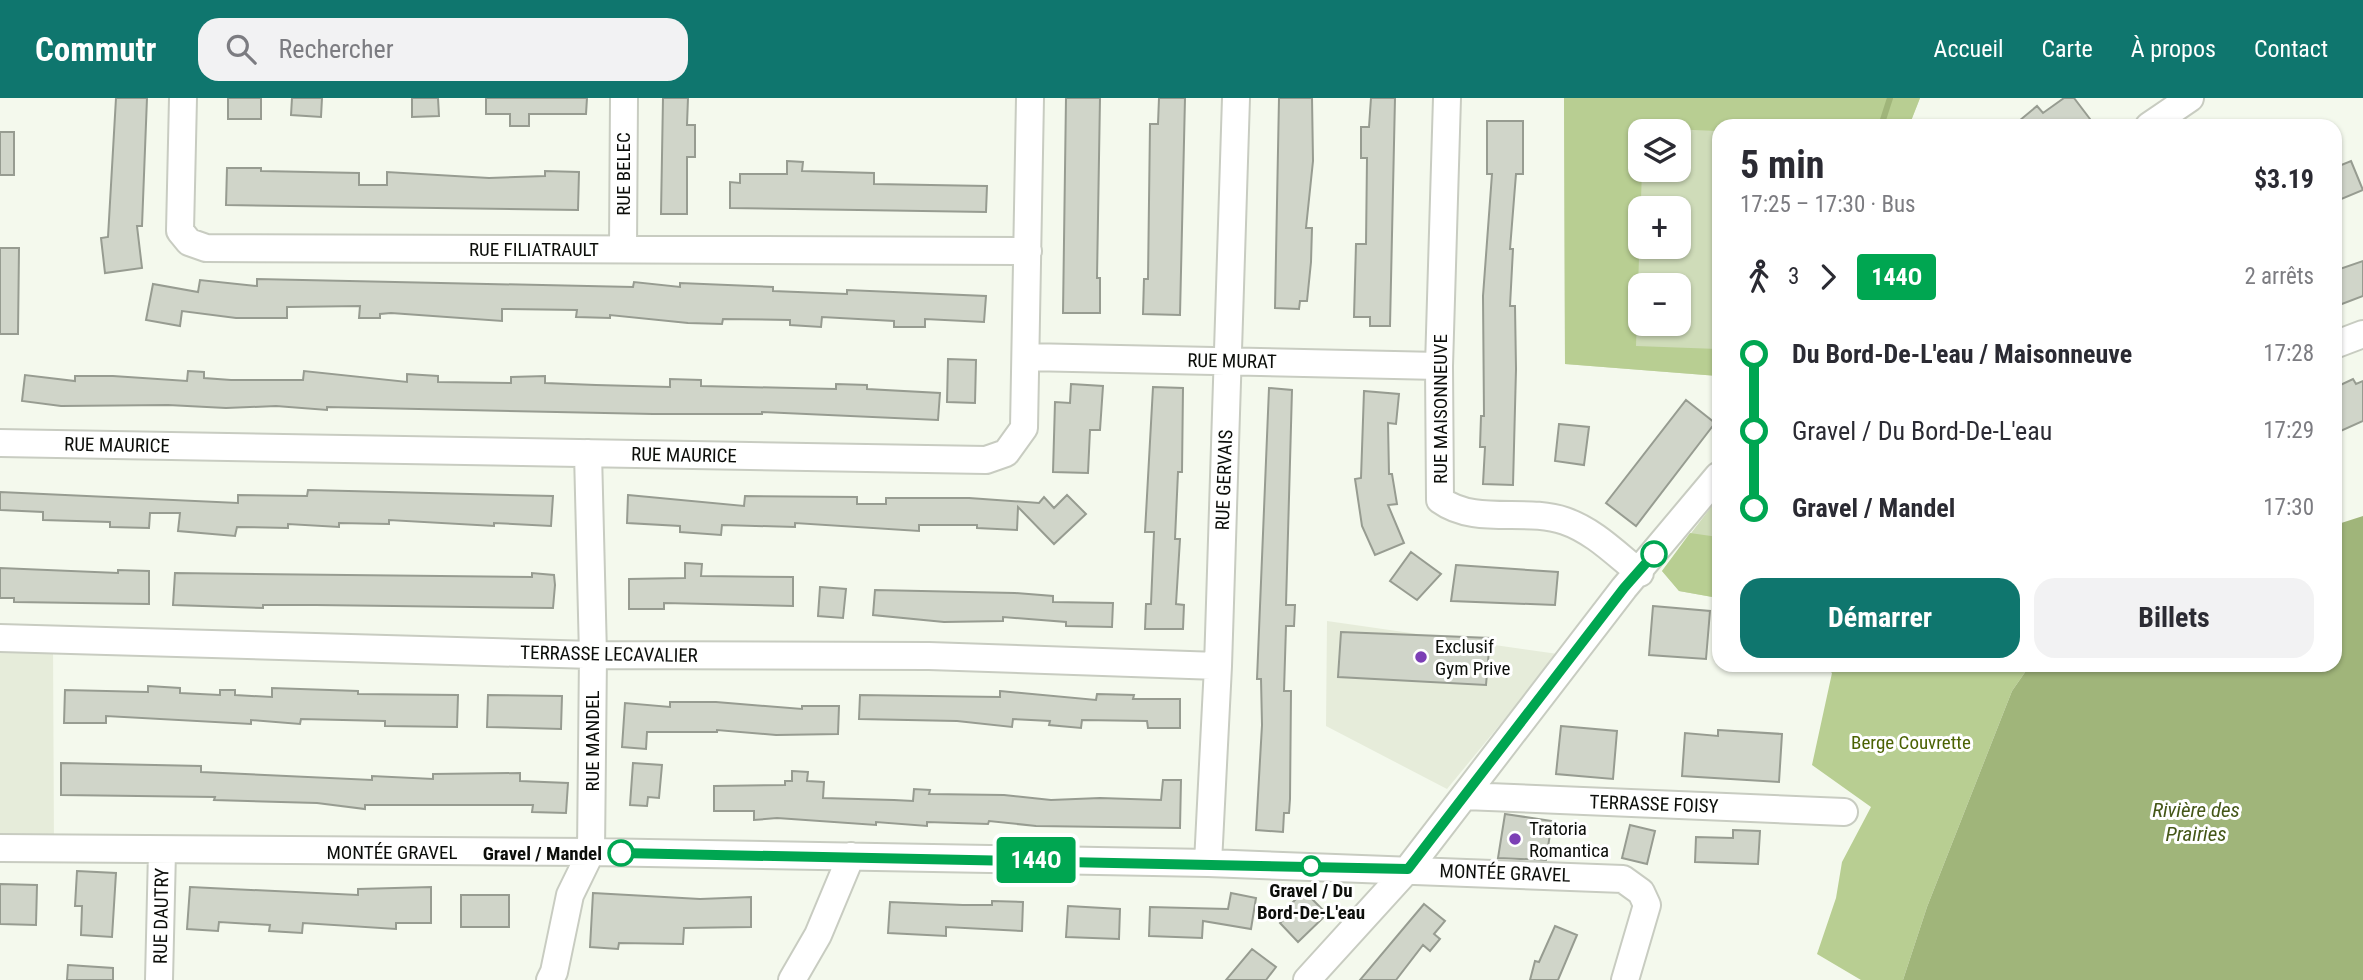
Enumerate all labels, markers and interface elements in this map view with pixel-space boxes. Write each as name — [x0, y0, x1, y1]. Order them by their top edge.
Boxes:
search box — [198, 18, 688, 81]
text: Commutr — [35, 30, 156, 69]
icon: search — [222, 30, 260, 68]
text: Rechercher — [278, 34, 394, 64]
text: Accueil — [1934, 35, 2003, 63]
text: Carte — [2041, 35, 2093, 63]
text: À propos — [2131, 35, 2216, 63]
text: Contact — [2254, 35, 2328, 63]
map controls — [1628, 119, 1691, 336]
button: layers — [1628, 119, 1691, 182]
street label: RUE BELEC — [612, 132, 635, 216]
text: 5 min — [1740, 143, 1824, 187]
text: $3.19 — [2254, 164, 2314, 194]
text: 17:25 – 17:30 · Bus — [1740, 191, 1916, 218]
button: + — [1628, 196, 1691, 259]
street label: RUE FILIATRAULT — [469, 238, 599, 261]
icon: walk — [1740, 258, 1778, 296]
icon: forward — [1809, 258, 1847, 296]
text: 3 — [1788, 263, 1799, 290]
text: 144O — [1871, 263, 1922, 291]
text: 2 arrêts — [2244, 263, 2314, 290]
button: − — [1628, 273, 1691, 336]
street label: RUE MAISONNEUVE — [1429, 334, 1452, 484]
text: Du Bord-De-L'eau / Maisonneuve — [1792, 339, 2132, 369]
text: 17:28 — [2263, 340, 2314, 367]
street label: RUE MURAT — [1187, 349, 1277, 373]
text: Gravel / Du Bord-De-L'eau — [1792, 416, 2052, 446]
text: 17:29 — [2263, 417, 2314, 444]
street label: RUE GERVAIS — [1211, 429, 1237, 531]
street label: RUE MAURICE — [64, 433, 170, 457]
street label: RUE MAURICE — [631, 443, 737, 467]
text: Gravel / Mandel — [1792, 493, 1955, 523]
text: 17:30 — [2263, 494, 2314, 521]
unlabelled marker — [1641, 541, 1667, 567]
button: Démarrer — [1740, 578, 2020, 658]
button: Billets — [2034, 578, 2314, 658]
place label: Exclusif Gym Prive — [1435, 635, 1510, 680]
street label: TERRASSE LECAVALIER — [520, 641, 698, 667]
marker: Exclusif Gym Prive — [1413, 649, 1429, 665]
street label: RUE MANDEL — [581, 690, 604, 792]
park label: Berge Couvrette — [1851, 731, 1971, 754]
street label: TERRASSE FOISY — [1589, 790, 1719, 818]
water label: Rivière des Prairies — [2152, 798, 2240, 846]
place label: Tratoria Romantica — [1529, 817, 1609, 862]
marker: Tratoria Romantica — [1507, 831, 1523, 847]
line badge: 144O — [987, 837, 1085, 883]
marker: Gravel / Mandel — [608, 840, 634, 866]
street label: MONTÉE GRAVEL — [326, 841, 458, 864]
place label: Gravel / Mandel — [483, 842, 602, 865]
text: 144O — [1011, 846, 1061, 874]
marker: Gravel / Du Bord-De-L'eau — [1301, 856, 1321, 876]
street label: MONTÉE GRAVEL — [1439, 859, 1571, 887]
street label: RUE DAUTRY — [149, 868, 173, 964]
place label: Gravel / Du Bord-De-L'eau — [1257, 879, 1365, 924]

